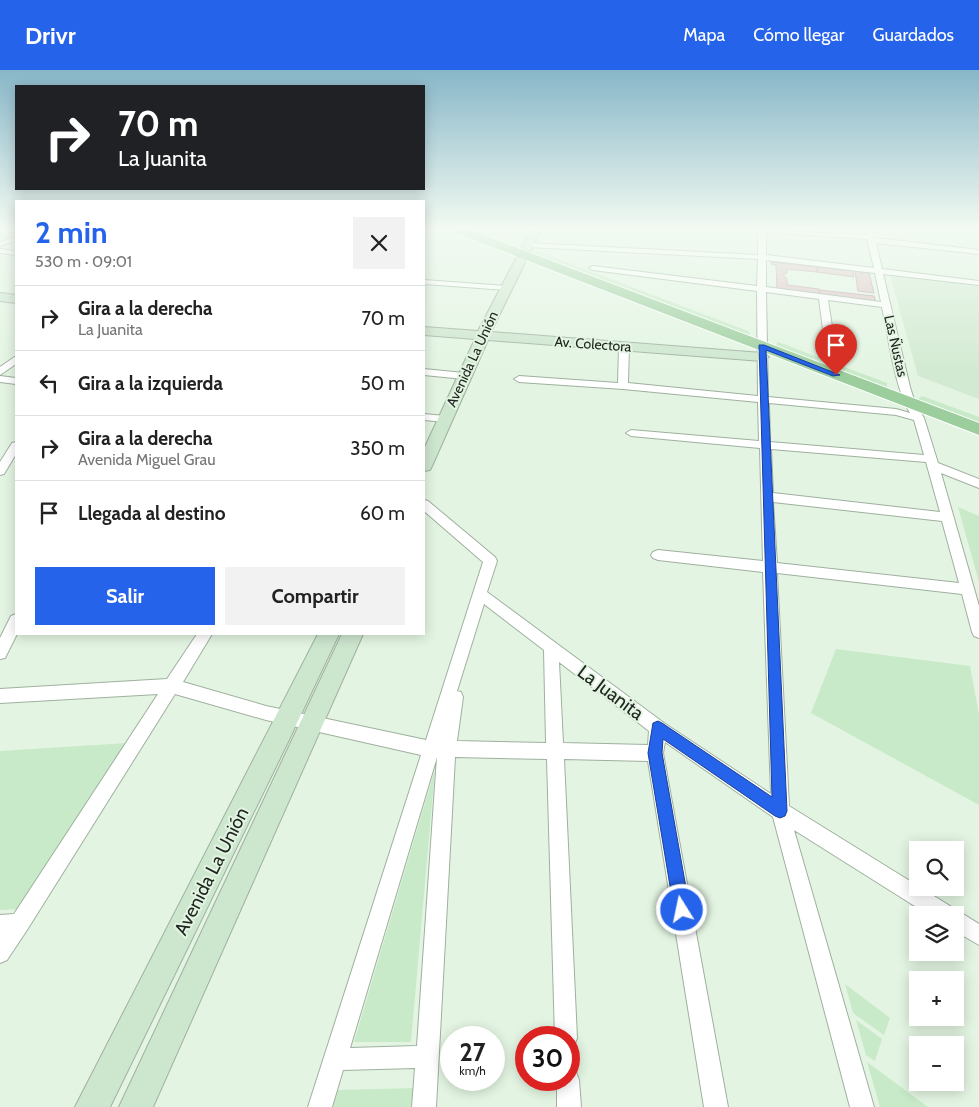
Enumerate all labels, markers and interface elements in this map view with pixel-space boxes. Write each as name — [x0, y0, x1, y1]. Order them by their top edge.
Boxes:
text: Drivr — [25, 21, 76, 50]
text: Mapa — [683, 24, 725, 46]
text: Cómo llegar — [753, 24, 845, 46]
text: Guardados — [873, 24, 954, 46]
text: 70 m — [118, 102, 199, 145]
icon: right — [35, 105, 100, 170]
text: La Juanita — [118, 145, 207, 172]
text: 2 min — [35, 214, 107, 251]
button: close — [353, 217, 405, 269]
text: 530 m · 09:01 — [35, 252, 132, 271]
text: Gira a la derecha — [78, 297, 213, 320]
icon: right — [35, 304, 63, 332]
text: 70 m — [361, 307, 405, 330]
street label: Avenida La Unión — [442, 308, 502, 410]
street label: Las Ñustas — [880, 313, 912, 379]
text: La Juanita — [78, 320, 143, 339]
pin — [815, 324, 857, 375]
icon: arrive — [822, 331, 850, 359]
street label: Av. Colectora — [554, 332, 632, 356]
icon: left — [35, 369, 63, 397]
text: Gira a la izquierda — [78, 372, 223, 395]
text: 50 m — [361, 372, 405, 395]
text: Gira a la derecha — [78, 427, 213, 450]
icon: right — [35, 434, 63, 462]
text: 350 m — [350, 437, 405, 460]
text: Avenida Miguel Grau — [78, 450, 216, 469]
icon: arrive — [35, 499, 63, 527]
text: Llegada al destino — [78, 502, 225, 525]
text: 60 m — [360, 502, 405, 525]
button: Salir — [35, 567, 215, 625]
button: Compartir — [225, 567, 405, 625]
street label: La Juanita — [573, 660, 648, 725]
street label: Avenida La Unión — [169, 803, 254, 939]
map controls — [909, 841, 964, 1091]
button: search — [909, 841, 964, 896]
position arrow — [655, 883, 707, 935]
button: layers — [909, 906, 964, 961]
button: + — [909, 971, 964, 1026]
speed limit sign: 30 — [515, 1026, 580, 1091]
button: − — [909, 1036, 964, 1091]
text: 27 — [460, 1037, 485, 1067]
text: km/h — [459, 1063, 486, 1078]

